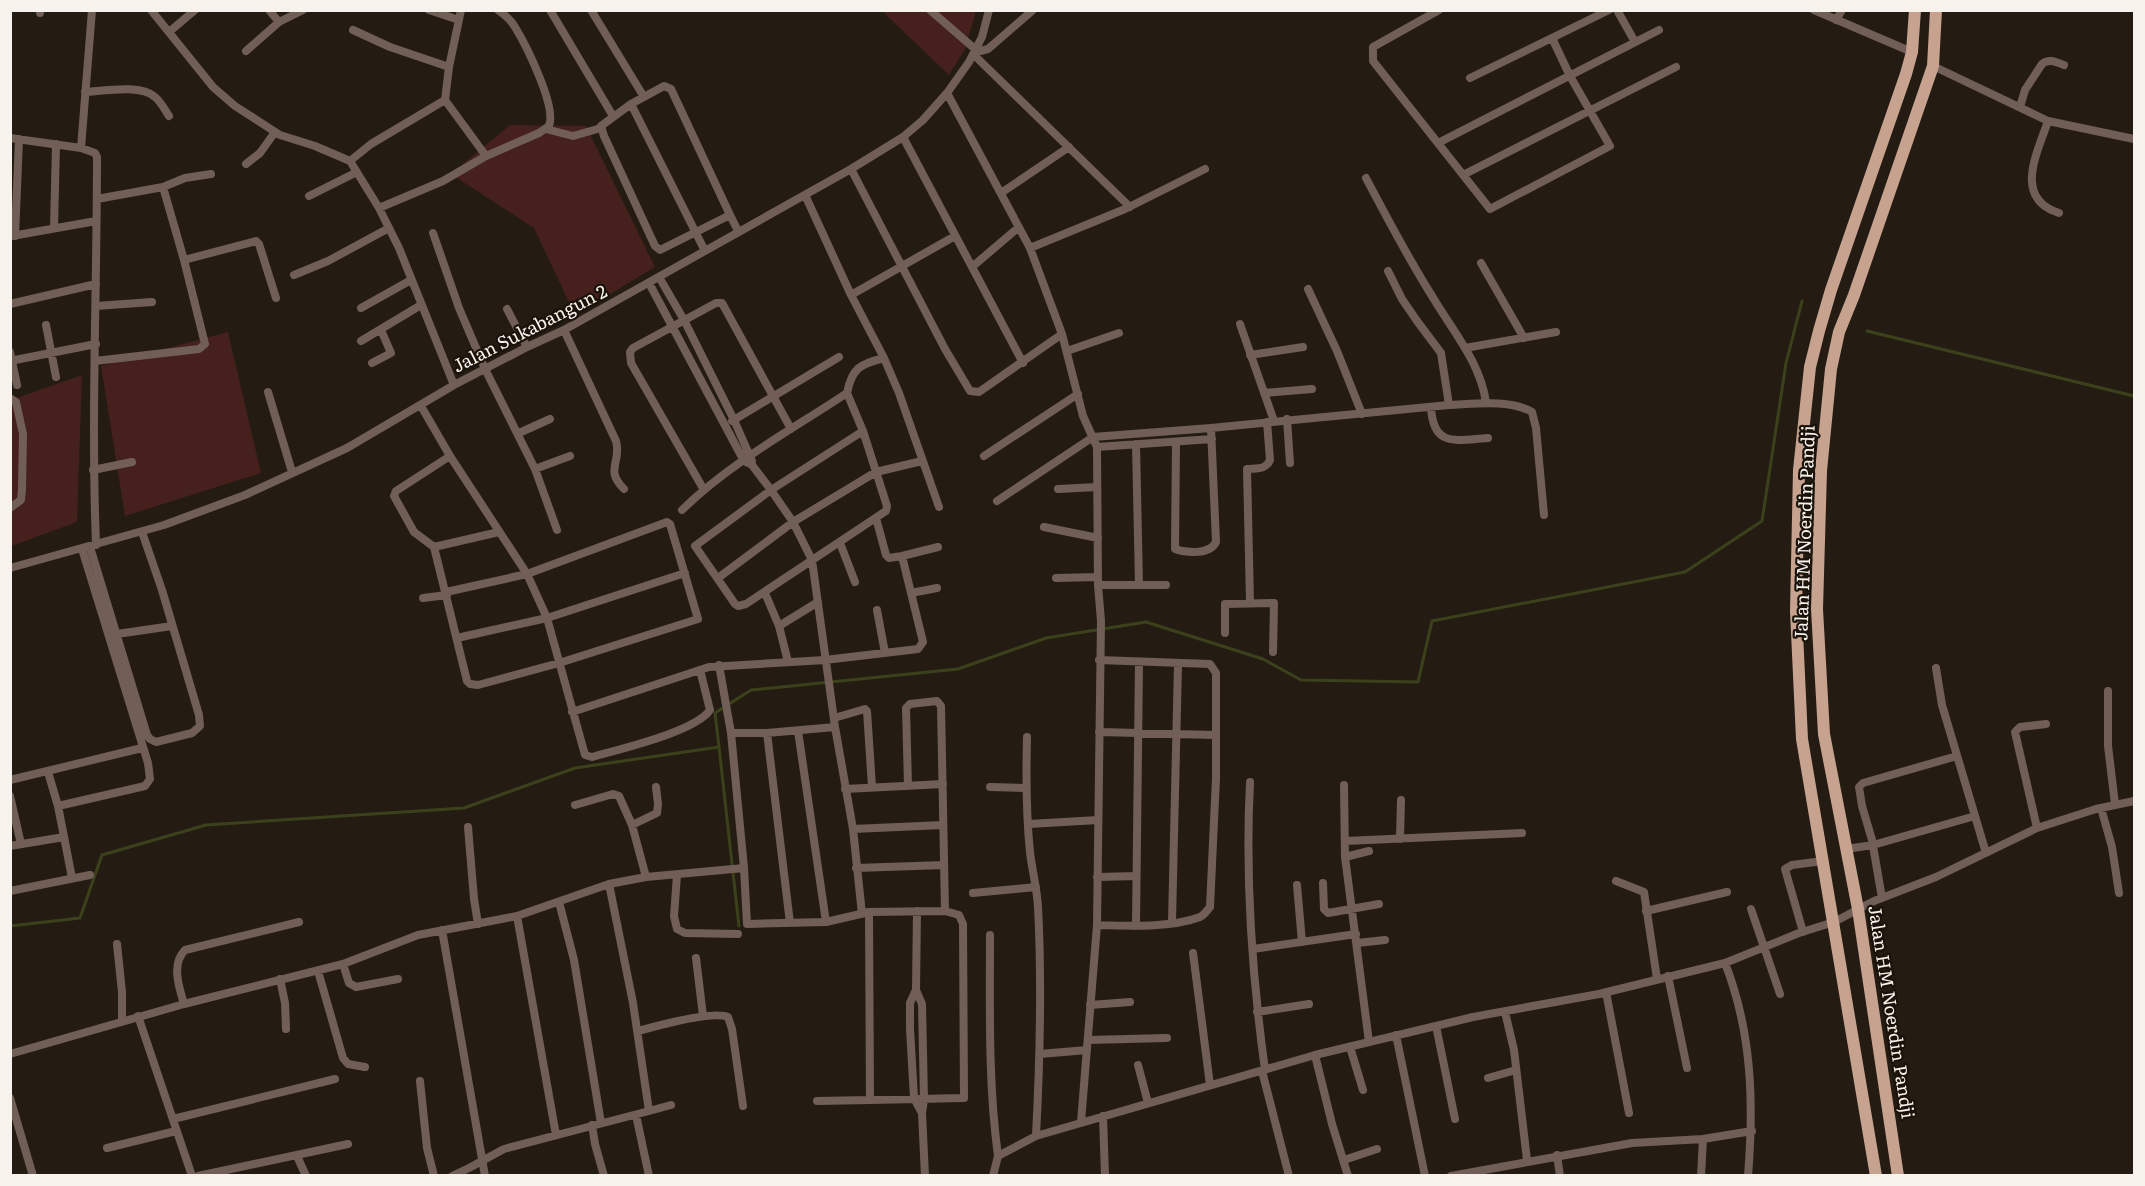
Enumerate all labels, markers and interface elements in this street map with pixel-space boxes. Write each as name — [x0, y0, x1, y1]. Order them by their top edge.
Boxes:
street label: Jalan Sukabangun 2 — [447, 277, 611, 378]
street label: Jalan HM Noerdin Pandji — [1786, 425, 1821, 641]
street label: Jalan HM Noerdin Pandji — [1862, 903, 1923, 1120]

